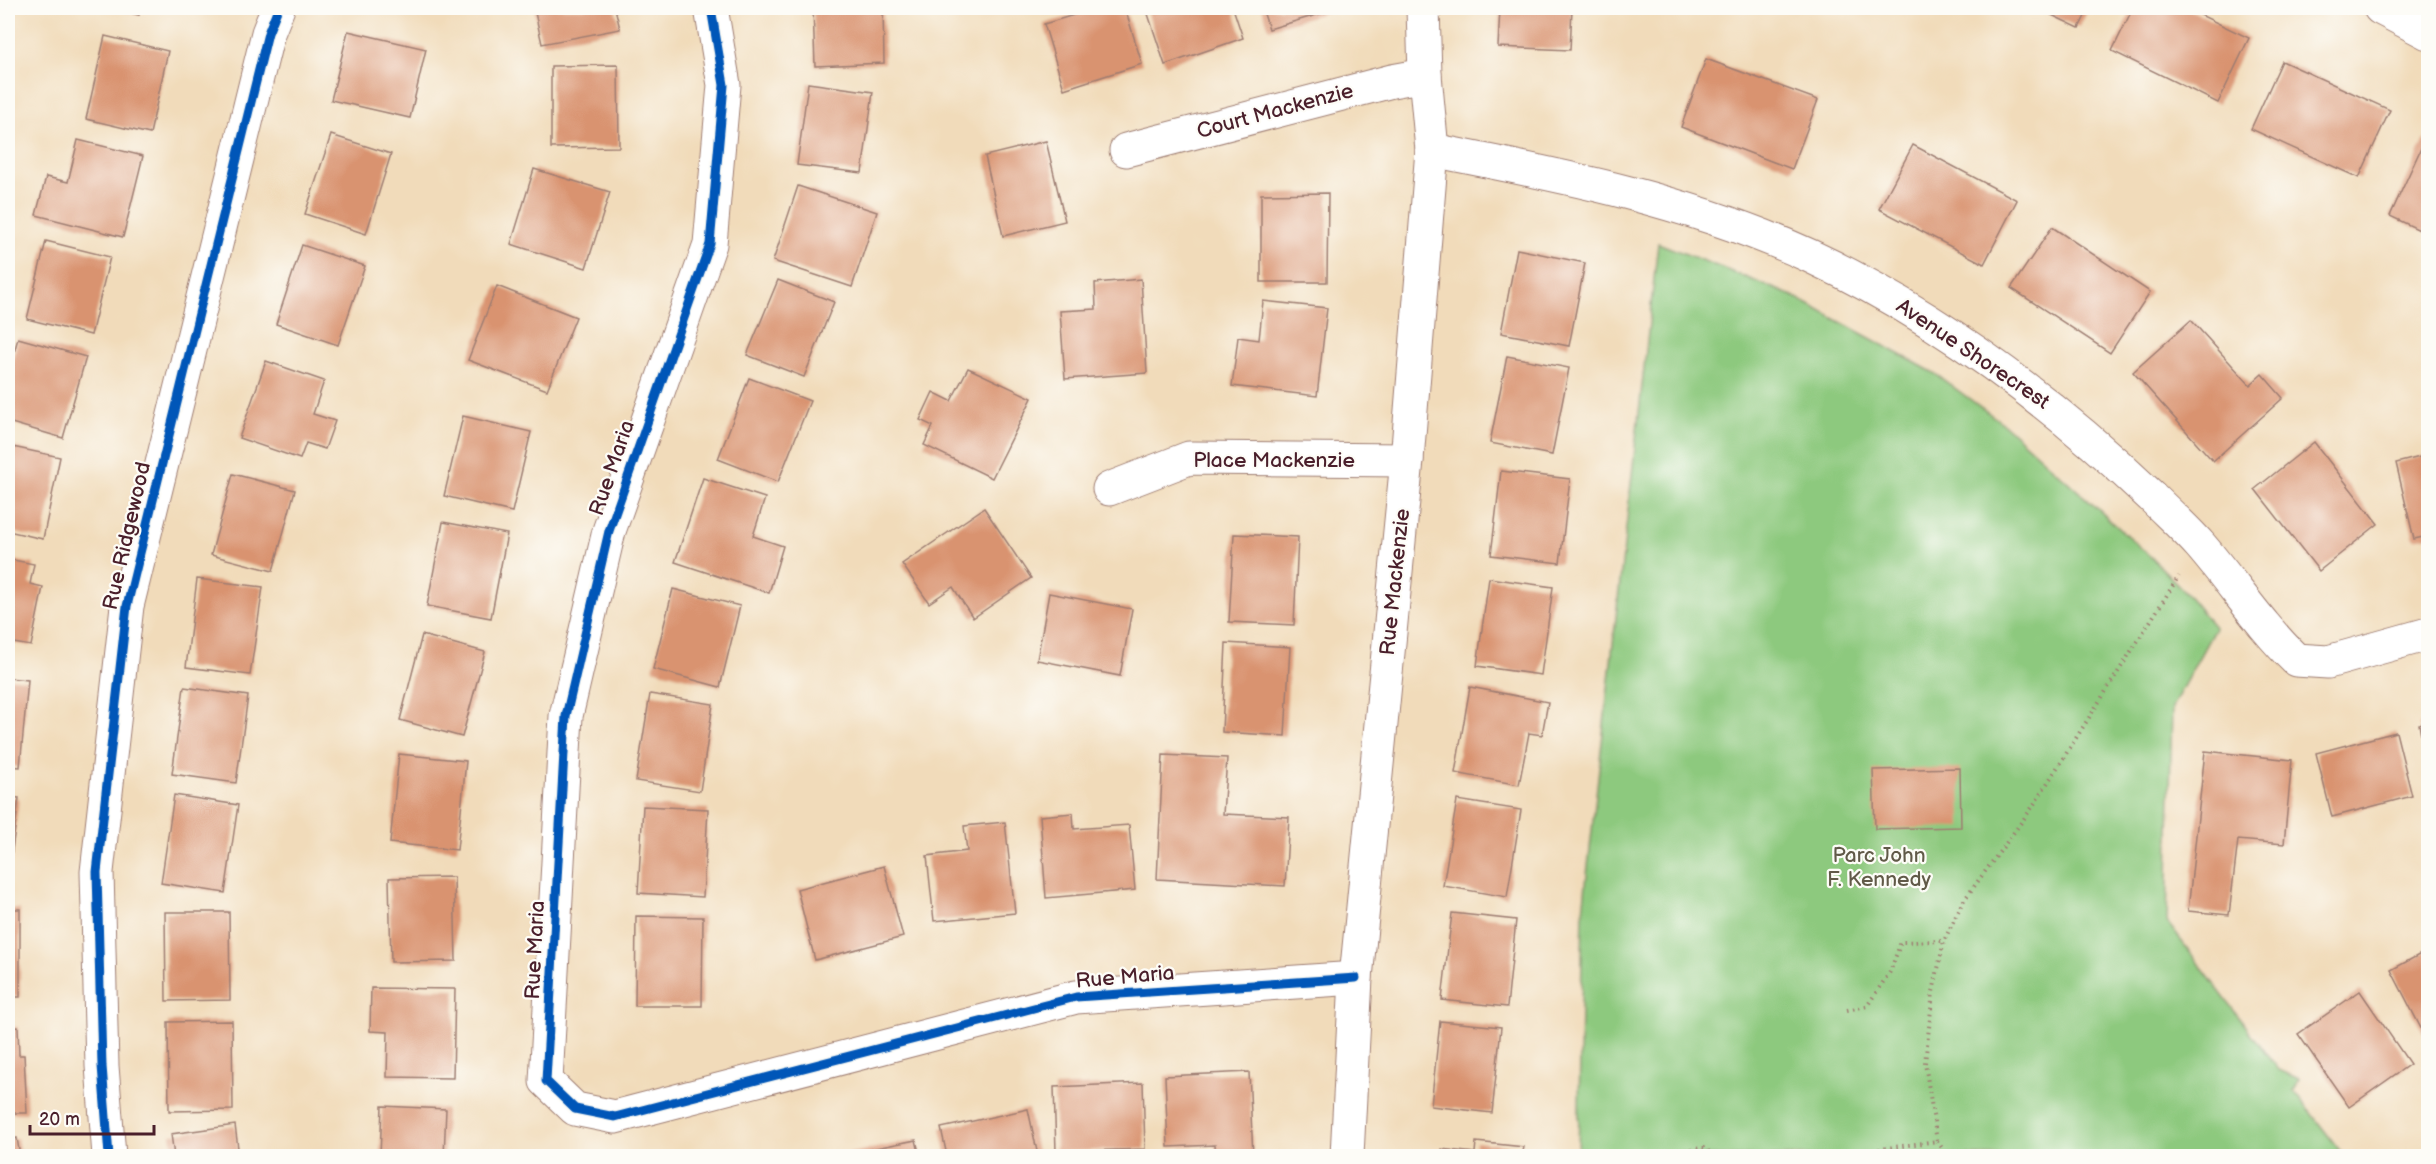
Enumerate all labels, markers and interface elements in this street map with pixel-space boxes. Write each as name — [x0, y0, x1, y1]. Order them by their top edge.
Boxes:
street label: Court Mackenzie — [1194, 78, 1356, 144]
street label: Avenue Shorecrest — [1892, 294, 2055, 415]
street label: Rue Maria — [584, 417, 640, 519]
street label: Place Mackenzie — [1193, 448, 1355, 473]
street label: Rue Ridgewood — [98, 460, 156, 612]
street label: Rue Mackenzie — [1375, 507, 1415, 657]
park label: Parc John F. Kennedy — [1827, 843, 1932, 892]
street label: Rue Maria — [520, 900, 550, 1000]
street label: Rue Maria — [1075, 960, 1175, 994]
scale bar — [30, 1098, 154, 1136]
text: 20 m — [39, 1109, 80, 1130]

